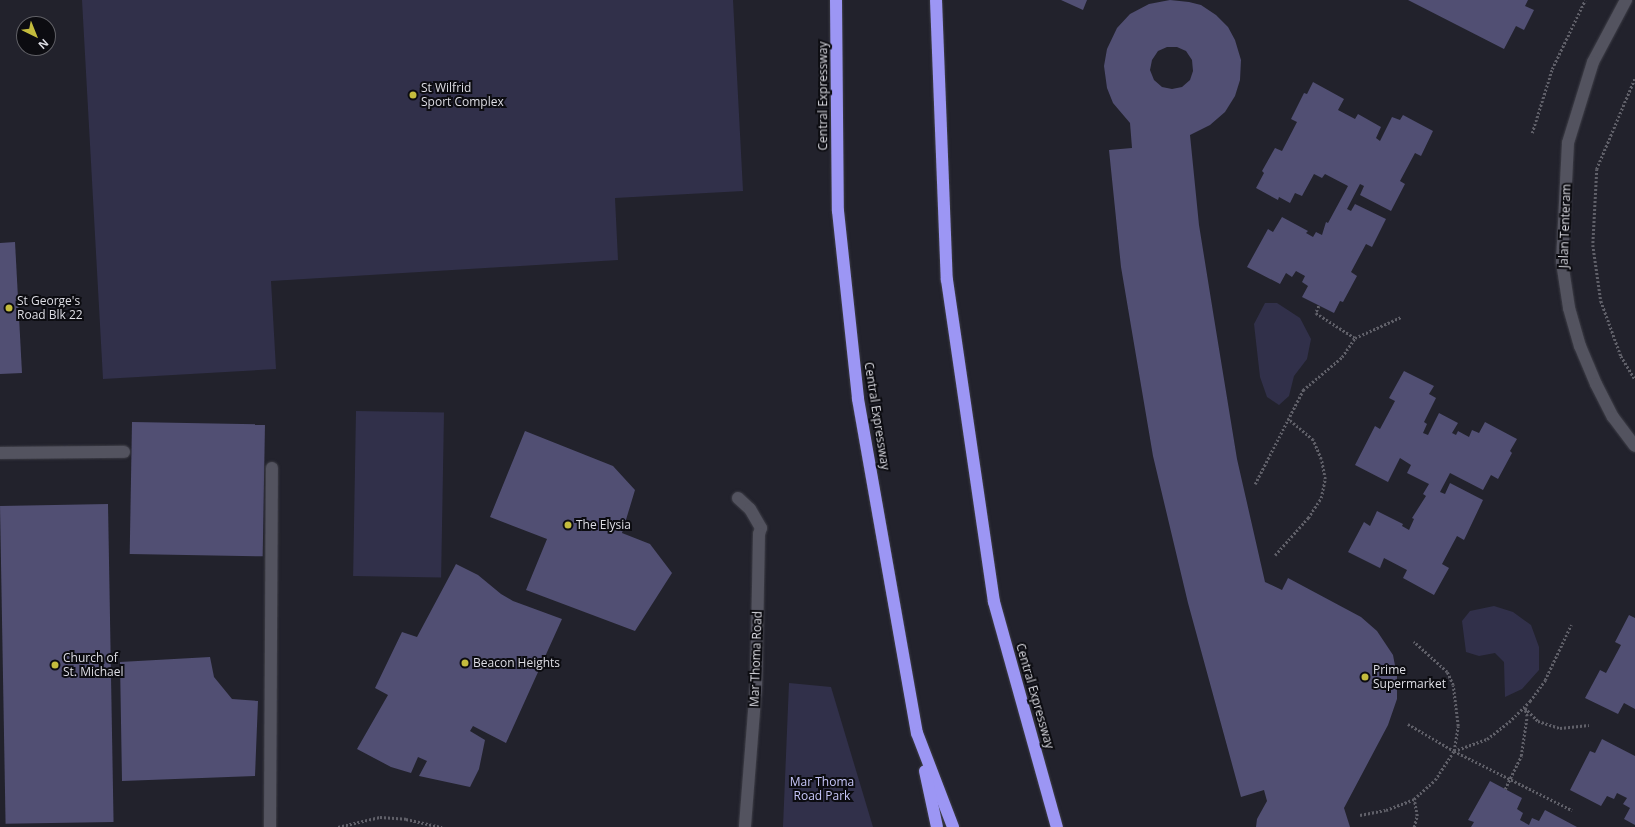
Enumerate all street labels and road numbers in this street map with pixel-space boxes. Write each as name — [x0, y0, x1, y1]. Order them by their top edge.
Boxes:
street label: Central Expressway — [816, 41, 830, 151]
street label: Jalan Tenteram — [1556, 184, 1574, 268]
street label: Central Expressway — [861, 361, 893, 471]
street label: Mar Thoma Road — [747, 611, 765, 707]
street label: Central Expressway — [1013, 642, 1057, 750]

